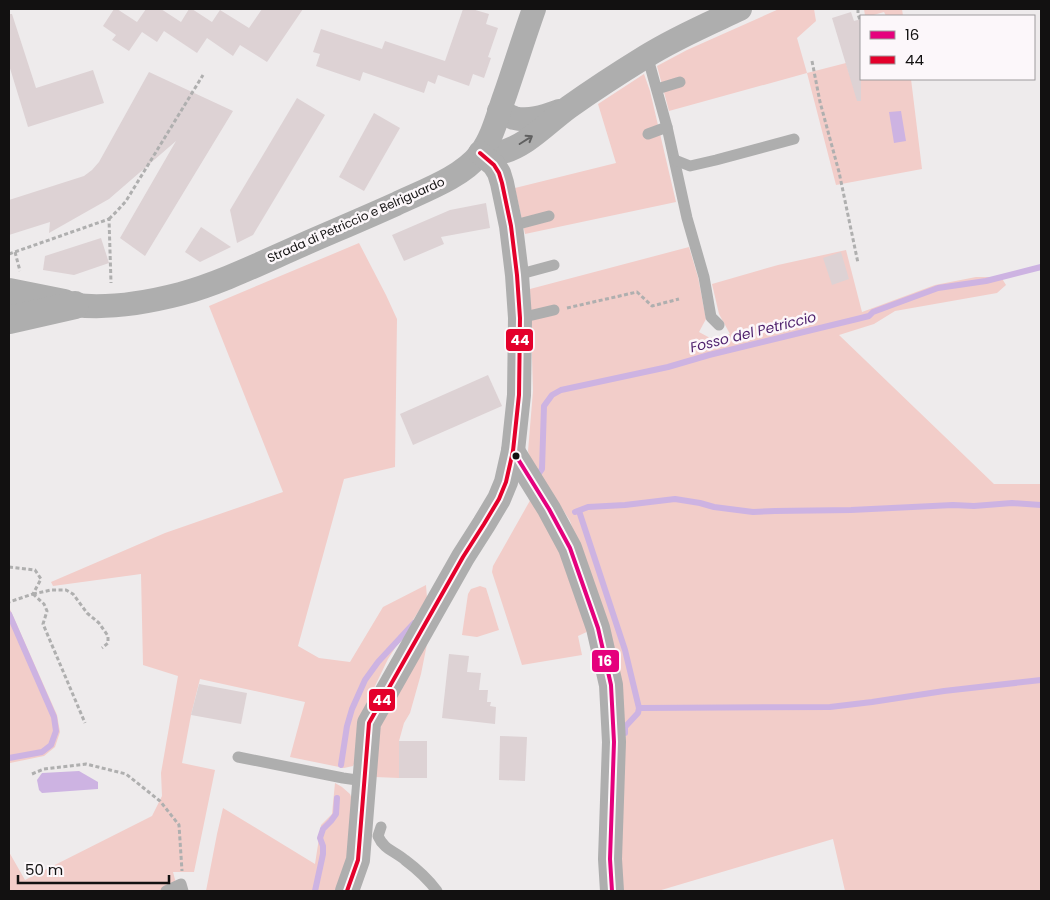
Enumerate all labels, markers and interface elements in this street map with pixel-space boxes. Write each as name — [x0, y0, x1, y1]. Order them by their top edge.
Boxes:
legend — [860, 15, 1035, 80]
text: 16 — [905, 24, 919, 45]
text: 44 — [905, 49, 924, 70]
one-way arrow — [518, 135, 532, 145]
street label: Strada di Petriccio e Belriguardo — [265, 173, 447, 266]
water label: Fosso del Petriccio — [688, 307, 818, 357]
line badge: 44 — [505, 328, 534, 352]
text: 44 — [511, 330, 529, 350]
unlabelled marker — [511, 451, 521, 461]
line badge: 16 — [591, 649, 620, 673]
text: 16 — [598, 651, 612, 671]
line badge: 44 — [368, 688, 396, 712]
text: 44 — [373, 690, 391, 710]
scale bar — [18, 852, 169, 884]
text: 50 m — [25, 859, 63, 880]

